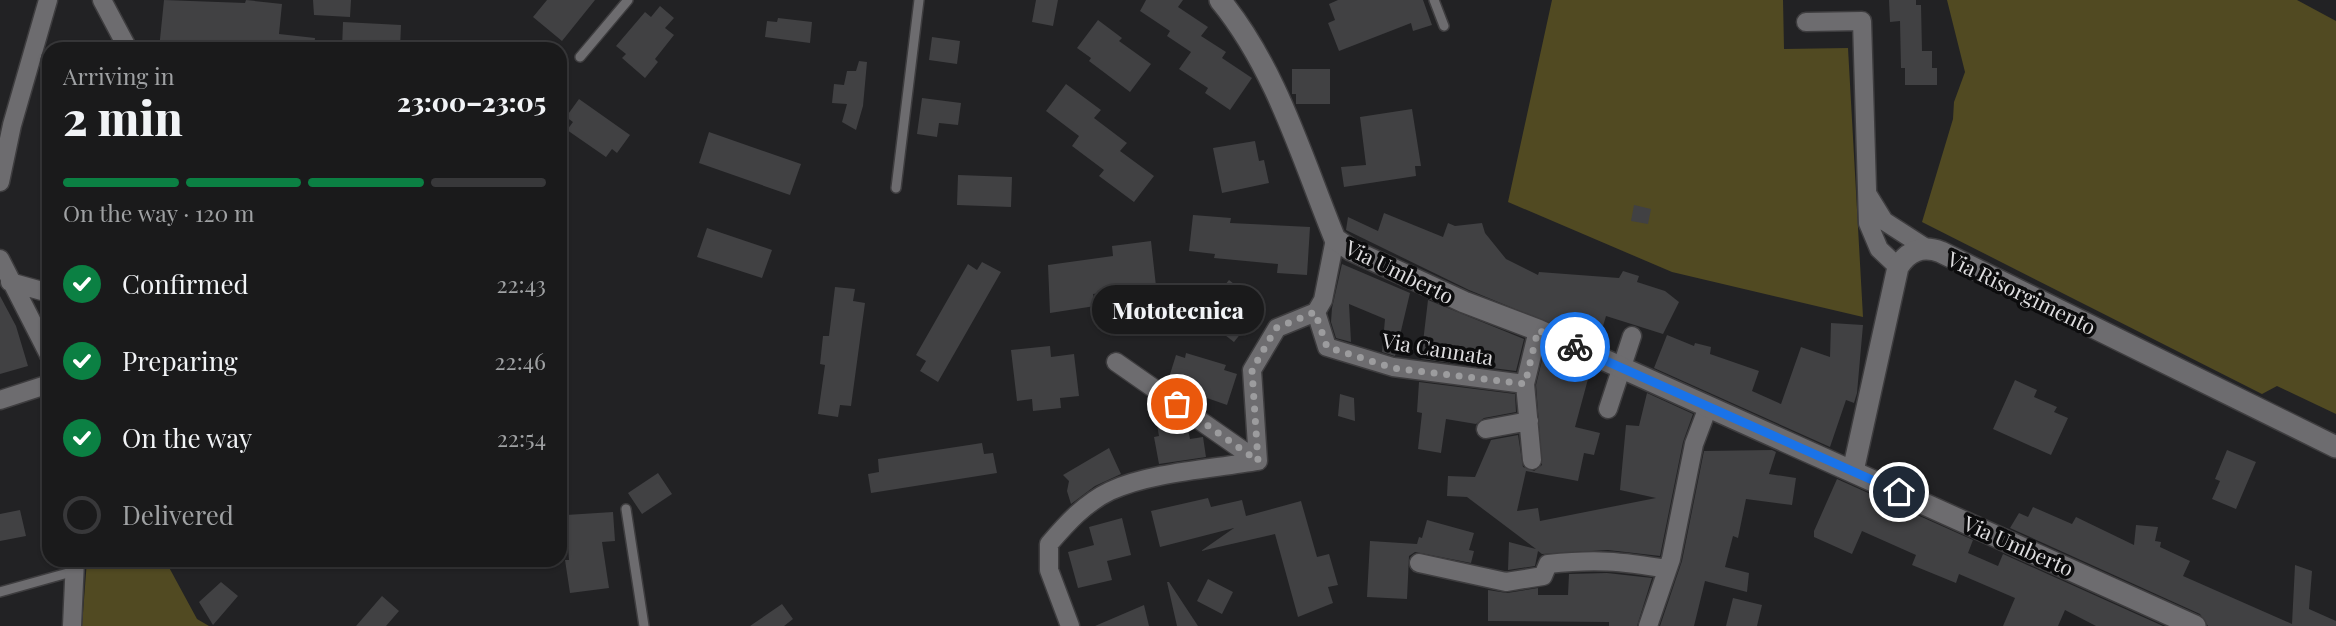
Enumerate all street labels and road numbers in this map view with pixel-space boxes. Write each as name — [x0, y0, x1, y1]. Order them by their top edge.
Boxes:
street label: Via Umberto — [1340, 232, 1459, 309]
street label: Via Risorgimento — [1942, 243, 2101, 340]
street label: Via Cannata — [1379, 325, 1496, 371]
street label: Via Umberto — [1959, 508, 2078, 582]

